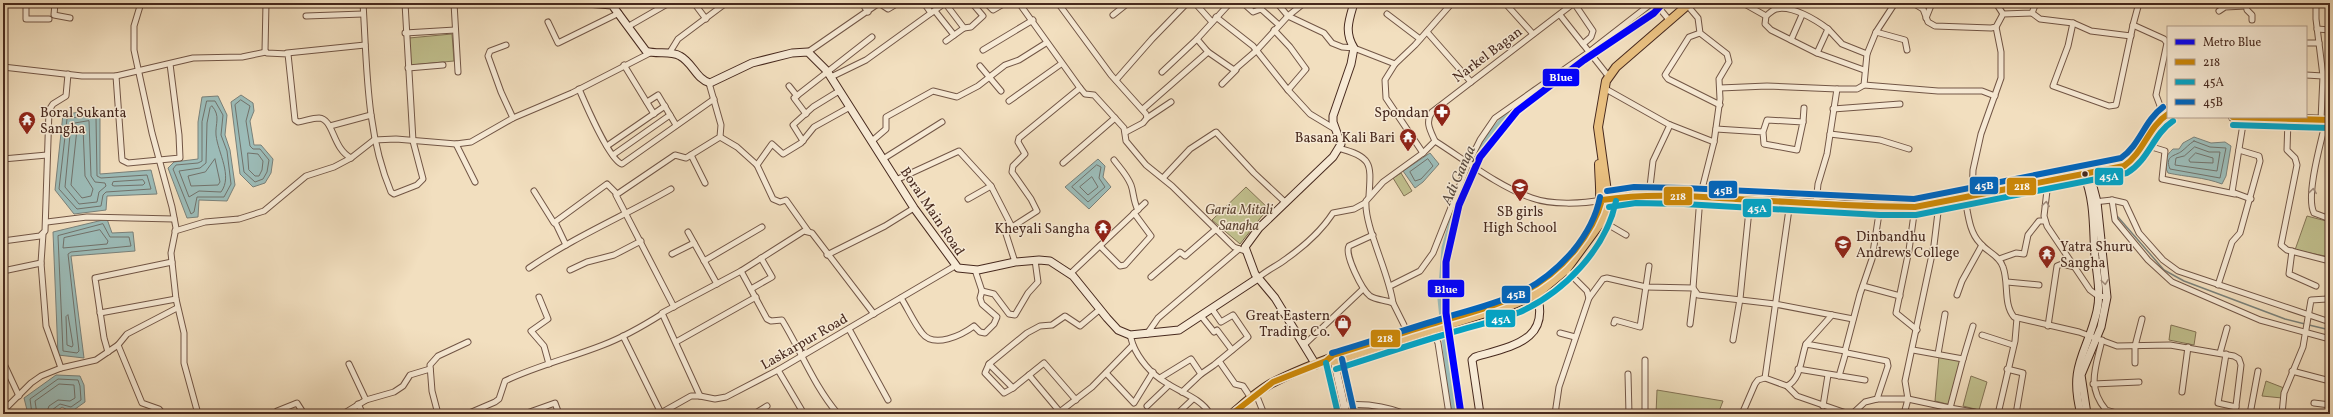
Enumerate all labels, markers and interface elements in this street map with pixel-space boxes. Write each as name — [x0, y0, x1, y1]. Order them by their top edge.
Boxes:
street label: Narkel Bagan — [1449, 23, 1527, 88]
legend — [2167, 26, 2307, 118]
text: Metro Blue — [2203, 35, 2261, 51]
text: 218 — [2203, 55, 2220, 71]
line badge: Blue — [1542, 68, 1580, 87]
text: Blue — [1549, 71, 1573, 86]
text: 45A — [2203, 75, 2225, 91]
text: 45B — [2203, 95, 2223, 111]
pharmacy icon: Spondan — [1432, 102, 1452, 127]
place label: Boral Sukanta Sangha — [40, 104, 126, 139]
place label: Spondan — [1374, 104, 1429, 123]
temple icon: Boral Sukanta Sangha — [17, 110, 37, 135]
temple icon: Basana Kali Bari — [1398, 127, 1418, 152]
place label: Basana Kali Bari — [1295, 129, 1395, 148]
water label: Adi Ganga — [1437, 143, 1482, 209]
street label: Boral Main Road — [895, 164, 968, 260]
line badge: 45A — [2094, 167, 2124, 186]
unlabelled marker — [2080, 169, 2090, 179]
text: 45A — [2099, 170, 2119, 185]
line badge: 45B — [1969, 176, 1999, 195]
school or university icon: SB girls High School — [1510, 177, 1530, 202]
line badge: 218 — [2006, 177, 2037, 196]
text: 45B — [1974, 179, 1994, 194]
line badge: 45B — [1708, 180, 1738, 199]
text: 218 — [2014, 180, 2030, 195]
text: 45B — [1713, 184, 1733, 199]
line badge: 218 — [1663, 186, 1693, 206]
one-way arrow — [2308, 188, 2317, 194]
text: 218 — [1670, 190, 1686, 205]
line badge: 45A — [1742, 198, 1772, 218]
park label: Garia Mitali Sangha — [1205, 201, 1274, 236]
one-way arrow — [2041, 201, 2050, 207]
text: 45A — [1747, 202, 1767, 217]
place label: SB girls High School — [1483, 203, 1557, 238]
temple icon: Kheyali Sangha — [1093, 218, 1113, 243]
place label: Kheyali Sangha — [994, 220, 1090, 239]
place label: Dinbandhu Andrews College — [1856, 228, 1960, 263]
school or university icon: Dinbandhu Andrews College — [1833, 234, 1853, 259]
place label: Yatra Shuru Sangha — [2060, 238, 2133, 273]
temple icon: Yatra Shuru Sangha — [2037, 244, 2057, 269]
line badge: Blue — [1427, 279, 1465, 298]
one-way arrow — [2100, 279, 2109, 285]
text: Blue — [1434, 283, 1458, 298]
line badge: 45B — [1501, 285, 1531, 304]
text: 45B — [1506, 288, 1526, 303]
place label: Great Eastern Trading Co. — [1246, 307, 1330, 342]
line badge: 45A — [1485, 309, 1516, 328]
street label: Laskarpur Road — [758, 310, 852, 375]
shop icon: Great Eastern Trading Co. — [1333, 313, 1353, 338]
text: 45A — [1491, 313, 1511, 328]
line badge: 218 — [1370, 329, 1401, 348]
text: 218 — [1377, 332, 1393, 347]

